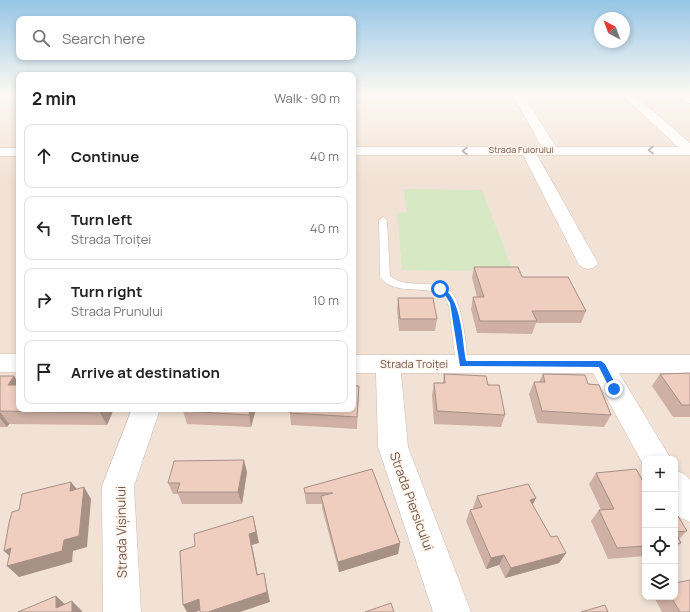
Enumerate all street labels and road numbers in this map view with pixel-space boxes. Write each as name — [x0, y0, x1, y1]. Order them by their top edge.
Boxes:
street label: Strada Fuiorului — [489, 143, 553, 156]
street label: Strada Troiței — [380, 356, 448, 371]
street label: Strada Piersicului — [386, 449, 438, 553]
street label: Strada Vișinului — [111, 486, 131, 578]

